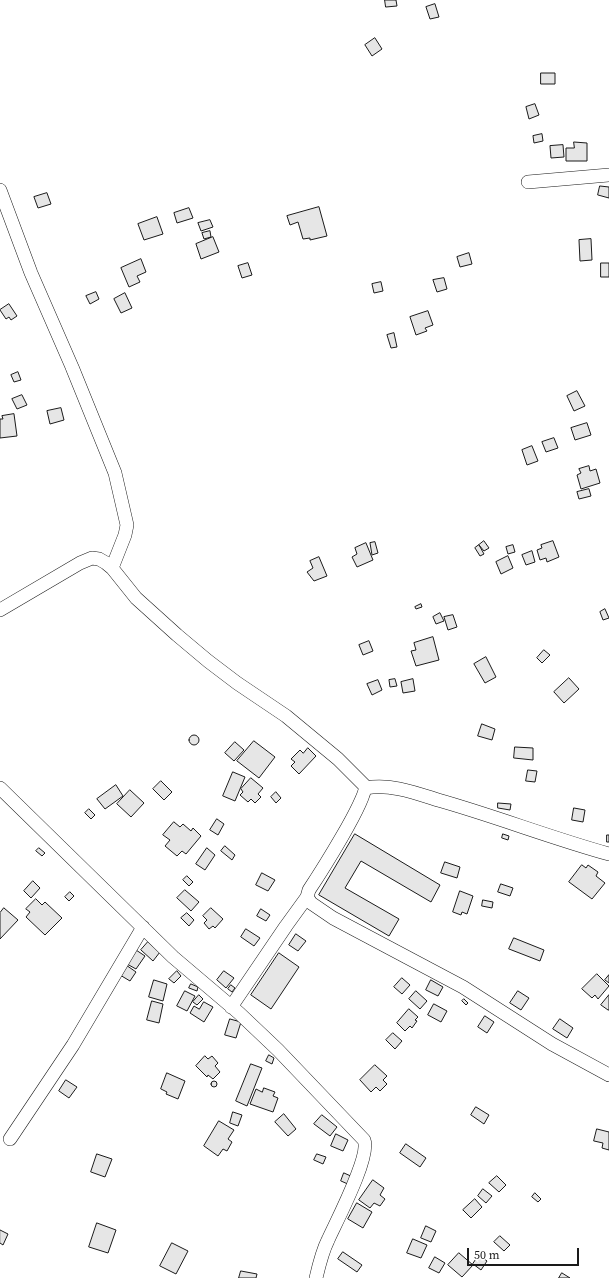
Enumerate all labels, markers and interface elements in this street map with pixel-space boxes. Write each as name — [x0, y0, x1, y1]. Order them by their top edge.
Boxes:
scale bar — [469, 1240, 581, 1266]
text: 50 m — [474, 1247, 500, 1263]

